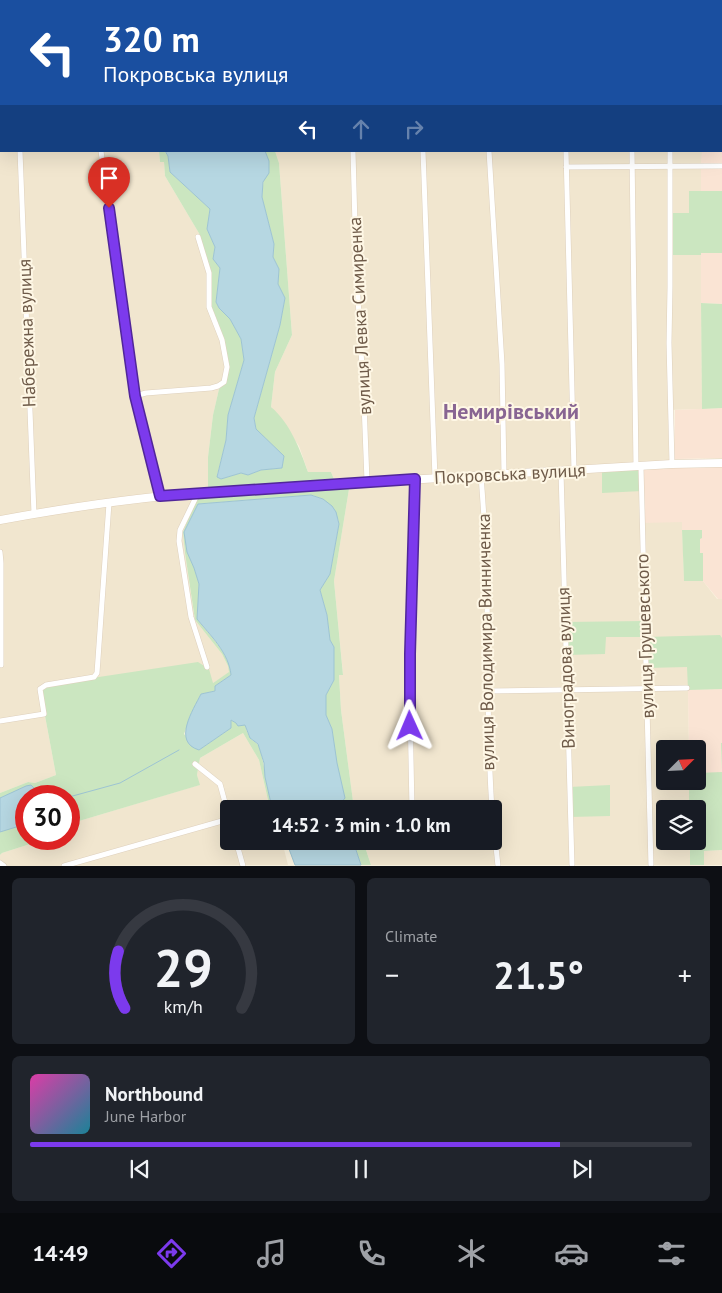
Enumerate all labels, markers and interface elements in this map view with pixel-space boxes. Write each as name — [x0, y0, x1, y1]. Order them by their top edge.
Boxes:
text: 320 m — [103, 16, 200, 62]
icon: left — [20, 20, 85, 85]
text: Покровська вулиця — [103, 60, 288, 88]
icon: left — [294, 115, 322, 143]
icon: ahead — [347, 115, 375, 143]
icon: right — [400, 115, 428, 143]
pin — [88, 157, 130, 208]
icon: arrive — [95, 164, 123, 192]
street label: вулиця Левка Симиренка — [343, 216, 376, 416]
street label: Набережна вулиця — [12, 258, 41, 408]
district label: Немирівський — [443, 397, 579, 425]
street label: Покровська вулиця — [434, 458, 586, 489]
street label: вулиця Володимира Винниченка — [472, 513, 499, 771]
street label: вулиця Грушевського — [630, 553, 659, 719]
street label: Виноградова вулиця — [551, 587, 580, 749]
position arrow — [383, 699, 435, 751]
north arrow — [656, 740, 706, 790]
map controls — [656, 740, 706, 850]
speed limit sign: 30 — [15, 785, 80, 850]
button: layers — [656, 800, 706, 850]
text: 14:52 · 3 min · 1.0 km — [271, 813, 451, 837]
text: Climate — [385, 926, 437, 946]
text: 29 — [154, 934, 213, 1001]
text: 21.5° — [493, 950, 584, 999]
text: − — [385, 956, 399, 993]
text: + — [678, 956, 692, 993]
text: km/h — [164, 995, 203, 1018]
text: Northbound — [105, 1082, 203, 1106]
text: June Harbor — [105, 1106, 186, 1126]
icon: previous — [126, 1155, 154, 1183]
icon: pause — [347, 1155, 375, 1183]
icon: next — [568, 1155, 596, 1183]
icon: directions — [154, 1236, 189, 1271]
icon: music — [254, 1236, 289, 1271]
icon: phone — [354, 1236, 389, 1271]
icon: climate — [454, 1236, 489, 1271]
icon: car — [554, 1236, 589, 1271]
icon: filters — [654, 1236, 689, 1271]
text: 14:49 — [33, 1239, 88, 1267]

